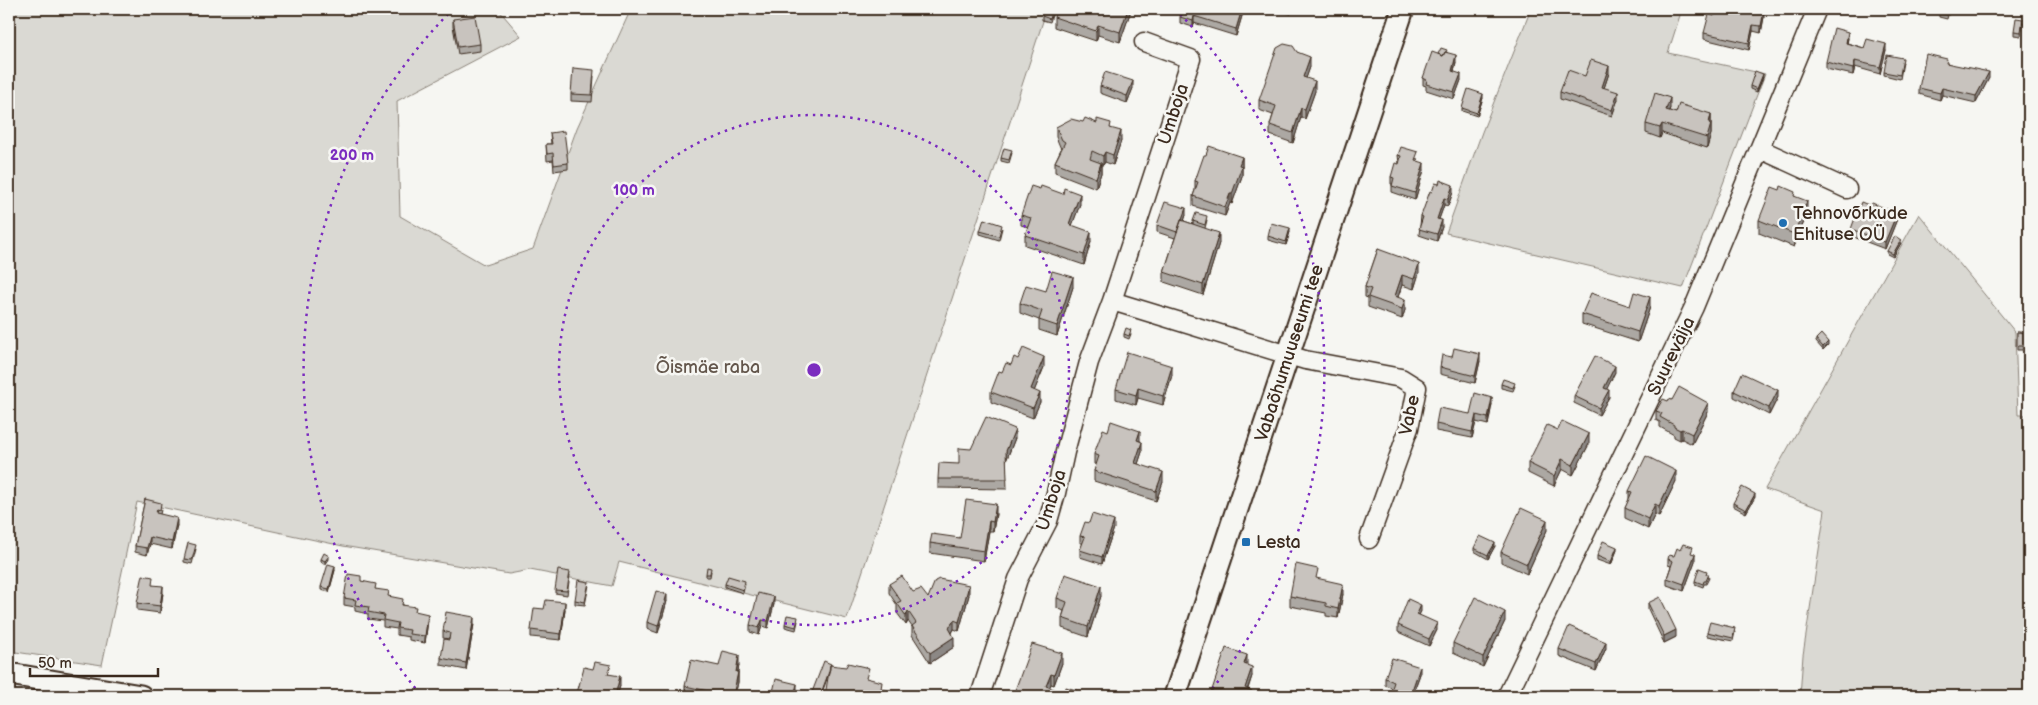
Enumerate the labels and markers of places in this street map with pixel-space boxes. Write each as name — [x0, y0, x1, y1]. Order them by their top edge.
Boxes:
place label: Tehnovõrkude Ehituse OÜ — [1793, 203, 1908, 245]
marker: Tehnovõrkude Ehituse OÜ — [1777, 217, 1789, 229]
centre of rings — [805, 361, 823, 379]
place label: Lesta — [1256, 532, 1301, 553]
marker: Lesta — [1240, 536, 1252, 548]

